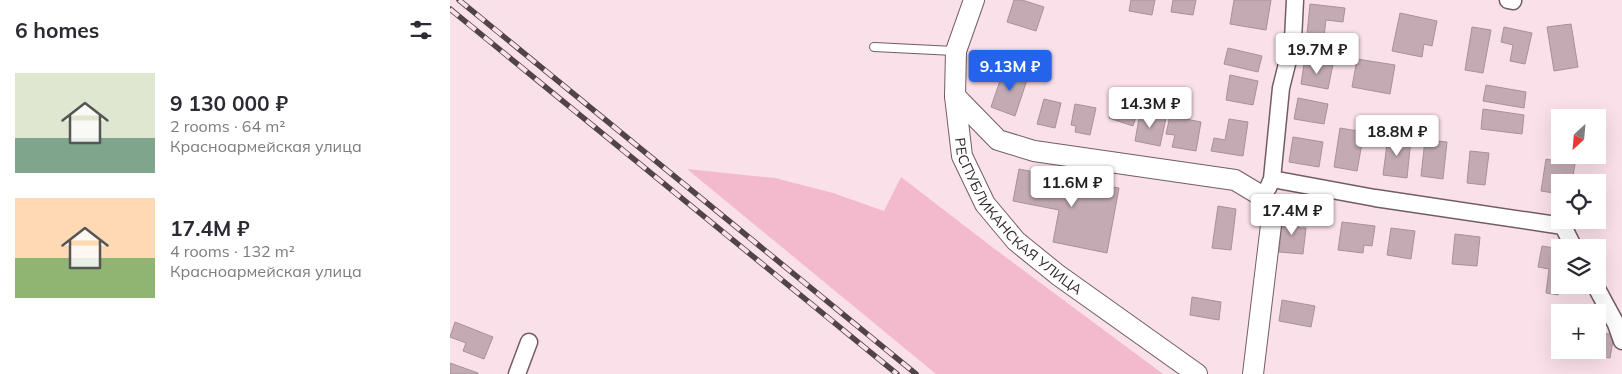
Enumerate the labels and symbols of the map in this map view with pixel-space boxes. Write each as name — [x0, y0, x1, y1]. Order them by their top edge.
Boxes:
pin: 19.7M ₽ — [1271, 32, 1363, 75]
pin: 9.13M ₽ — [964, 49, 1056, 92]
pin: 14.3M ₽ — [1104, 86, 1196, 129]
north arrow — [1551, 109, 1606, 164]
pin: 18.8M ₽ — [1351, 114, 1443, 157]
street label: РЕСПУБЛИКАНСКАЯ УЛИЦА — [951, 137, 1086, 299]
pin: 11.6M ₽ — [1026, 166, 1118, 208]
pin: 17.4M ₽ — [1246, 194, 1338, 236]

